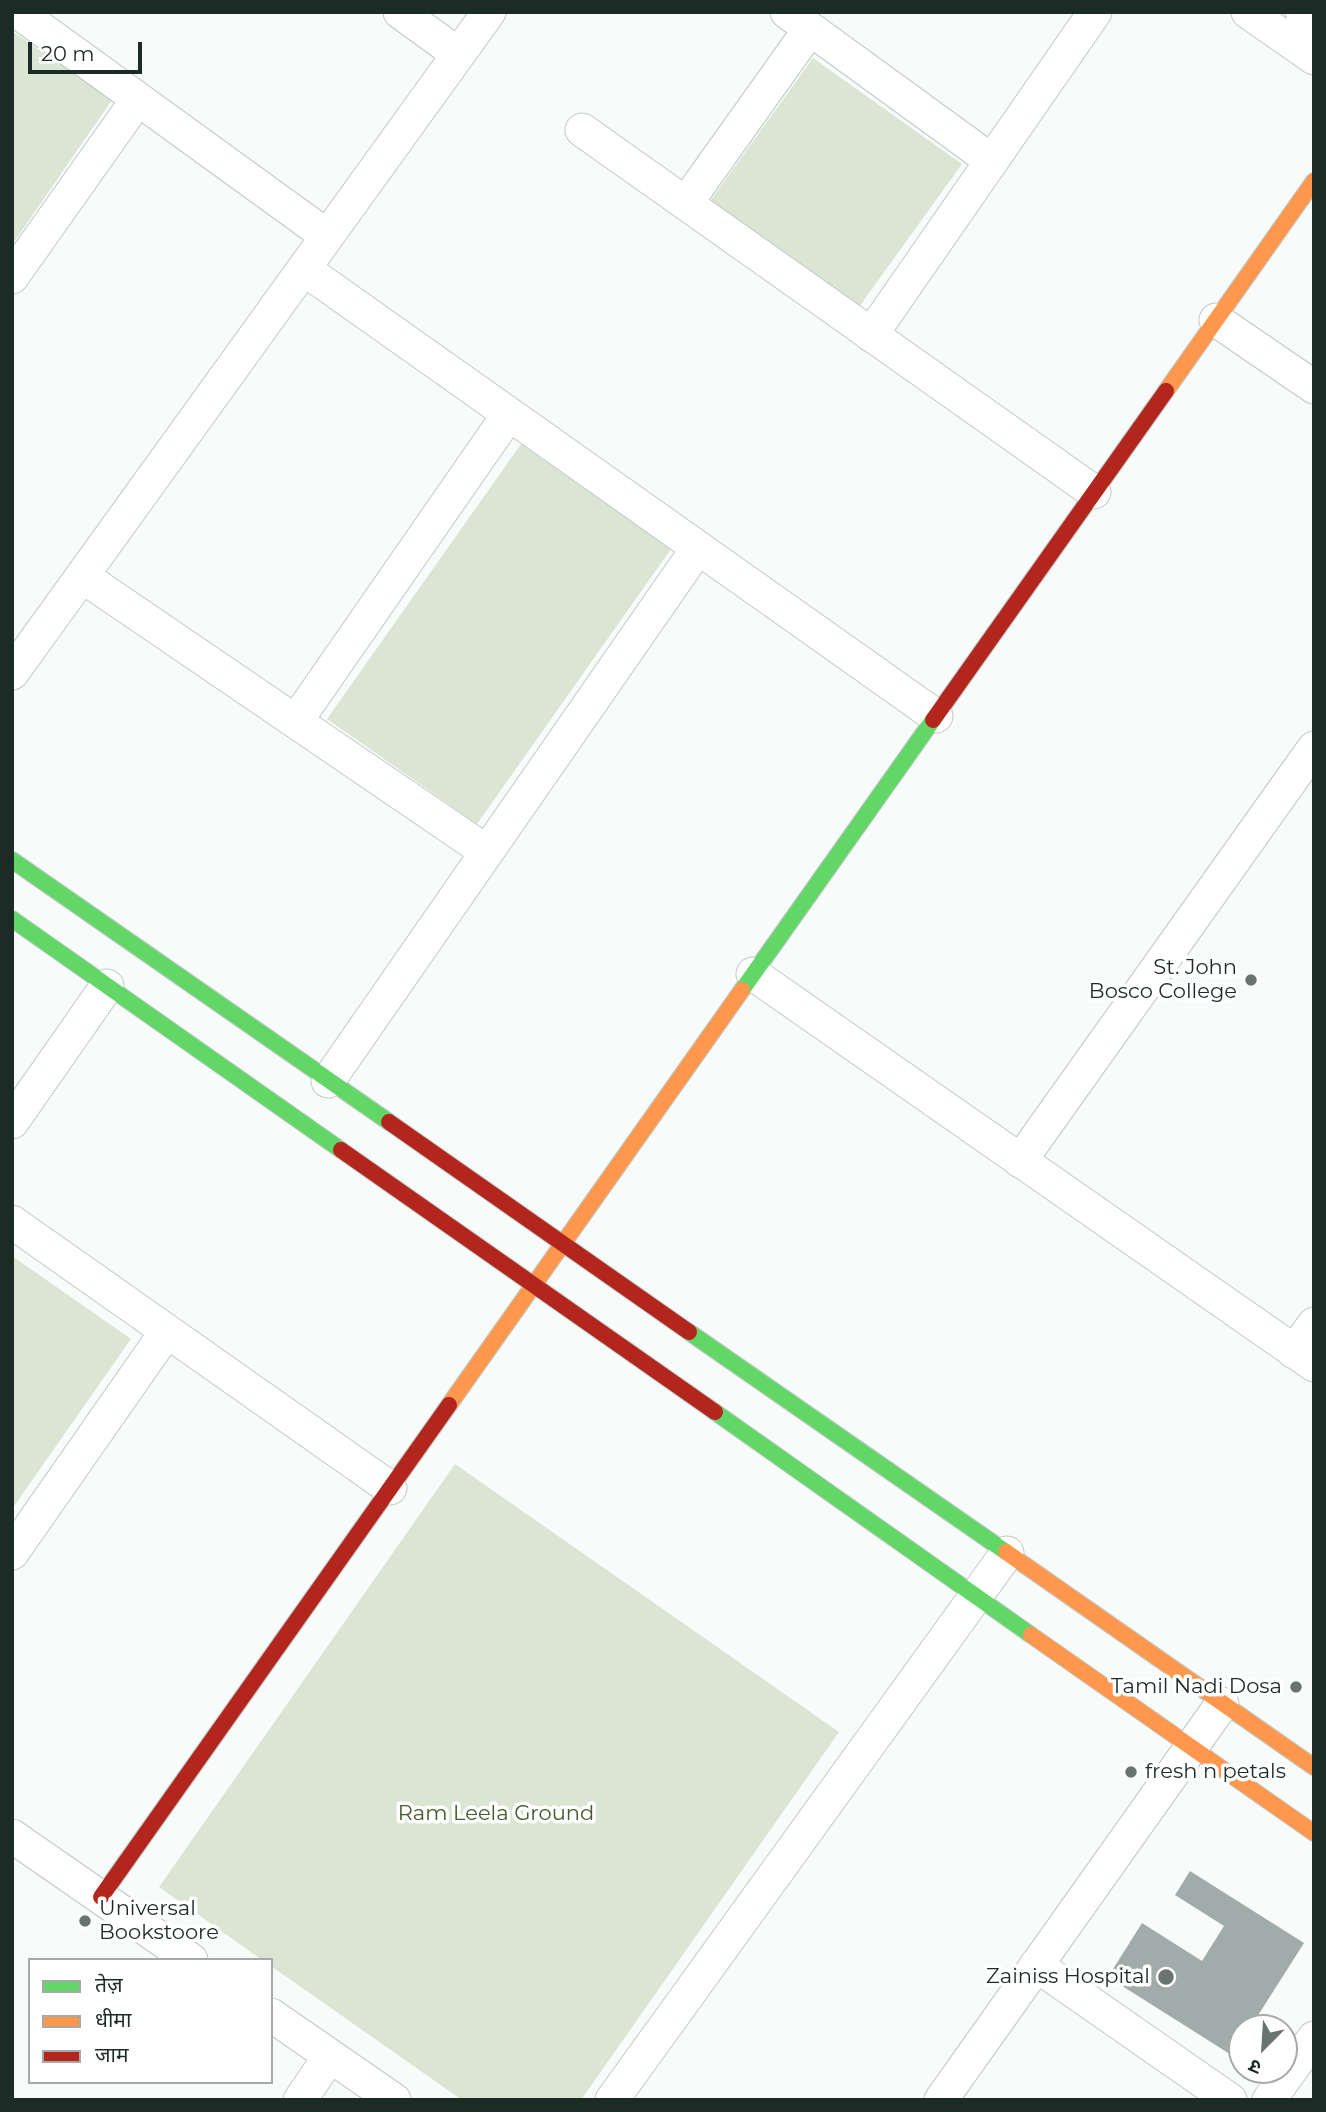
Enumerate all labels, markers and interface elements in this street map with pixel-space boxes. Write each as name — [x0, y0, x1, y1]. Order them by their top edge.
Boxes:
scale bar — [32, 28, 145, 72]
text: 20 m — [41, 41, 95, 66]
place label: St. John Bosco College — [1089, 955, 1237, 1005]
marker: St. John Bosco College — [1243, 972, 1259, 988]
place label: Tamil Nadi Dosa — [1111, 1674, 1282, 1700]
marker: Tamil Nadi Dosa — [1288, 1679, 1304, 1695]
place label: fresh n petals — [1145, 1759, 1286, 1785]
marker: fresh n petals — [1123, 1764, 1139, 1780]
park label: Ram Leela Ground — [398, 1801, 594, 1827]
place label: Universal Bookstoore — [99, 1896, 219, 1946]
marker: Universal Bookstoore — [77, 1913, 93, 1929]
legend — [28, 1958, 273, 2084]
place label: Zainiss Hospital — [986, 1964, 1150, 1990]
marker: Zainiss Hospital — [1156, 1967, 1176, 1987]
text: तेज़ — [95, 1972, 123, 1997]
text: धीमा — [95, 2007, 131, 2032]
north arrow — [1228, 2014, 1298, 2084]
text: जाम — [95, 2042, 129, 2067]
text: उ — [1245, 2054, 1265, 2080]

